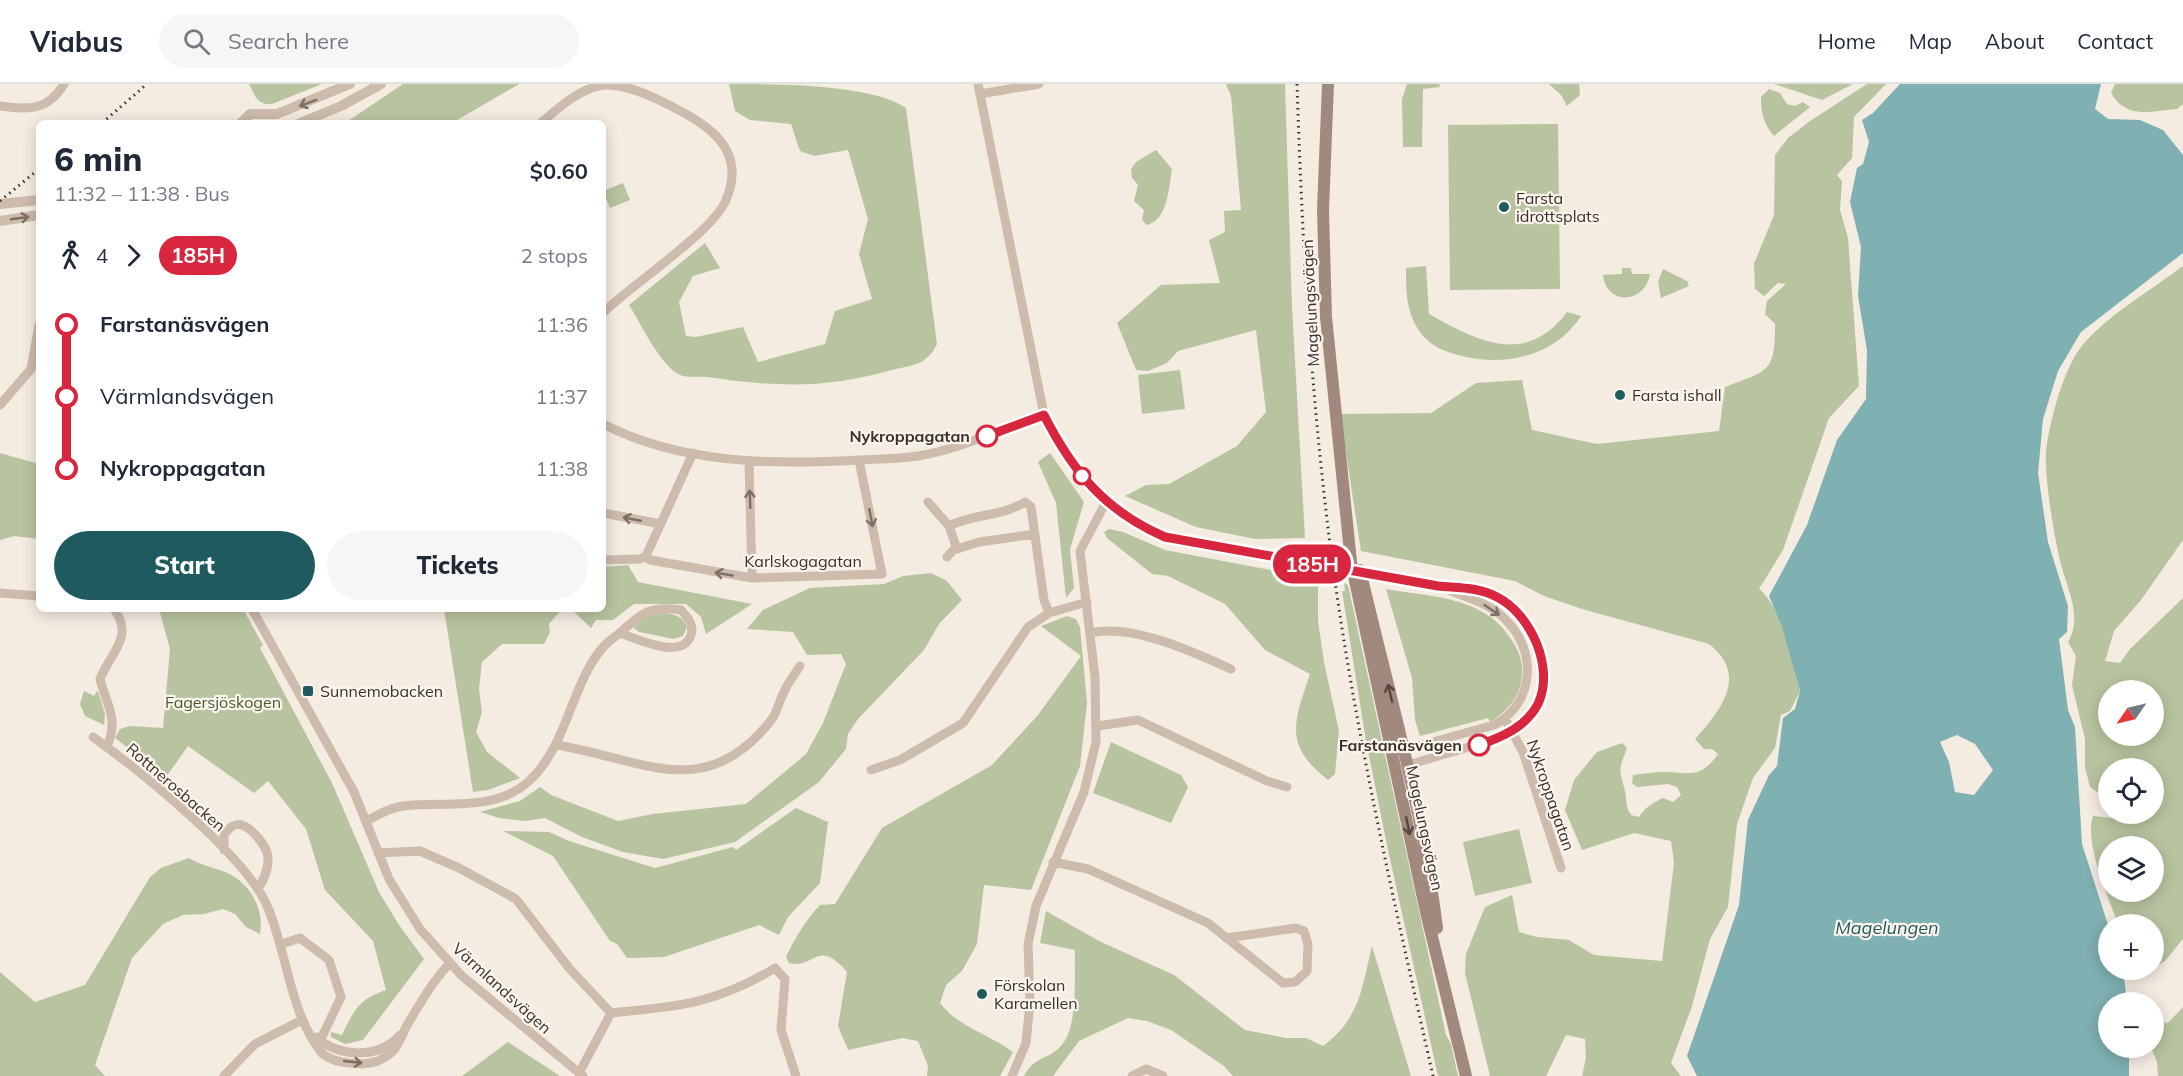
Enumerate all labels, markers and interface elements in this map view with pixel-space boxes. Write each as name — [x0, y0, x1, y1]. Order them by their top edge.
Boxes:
search box — [159, 14, 579, 68]
text: Viabus — [30, 24, 123, 59]
icon: search — [180, 25, 213, 58]
text: Search here — [228, 27, 349, 55]
text: Home — [1818, 28, 1876, 54]
text: Map — [1909, 28, 1952, 54]
text: About — [1985, 28, 2044, 54]
text: Contact — [2077, 28, 2153, 54]
one-way arrow — [299, 98, 318, 109]
text: 6 min — [54, 138, 142, 179]
text: $0.60 — [530, 157, 588, 185]
text: 11:32 – 11:38 · Bus — [54, 181, 230, 206]
place label: Farsta idrottsplats — [1516, 188, 1600, 226]
marker: Farsta idrottsplats — [1497, 200, 1511, 214]
one-way arrow — [9, 213, 29, 224]
icon: walk — [54, 239, 87, 272]
icon: forward — [117, 239, 150, 272]
street label: Magelungsvägen — [1297, 239, 1323, 367]
text: 185H — [171, 242, 225, 268]
text: 4 — [96, 243, 108, 268]
text: 2 stops — [521, 243, 588, 268]
text: Farstanäsvägen — [100, 310, 270, 338]
text: 11:36 — [535, 312, 588, 337]
text: Värmlandsvägen — [100, 382, 274, 410]
text: 11:37 — [535, 384, 588, 409]
place label: Farsta ishall — [1632, 385, 1722, 405]
marker: Farsta ishall — [1613, 388, 1627, 402]
marker: Nykroppagatan — [976, 425, 998, 447]
place label: Nykroppagatan — [850, 426, 970, 446]
text: Nykroppagatan — [100, 454, 266, 482]
text: 11:38 — [535, 456, 588, 481]
unlabelled marker — [1073, 467, 1091, 485]
one-way arrow — [744, 489, 755, 509]
one-way arrow — [866, 507, 877, 527]
one-way arrow — [623, 512, 642, 524]
button: Start — [54, 531, 315, 600]
button: Tickets — [327, 531, 588, 600]
line badge: 185H — [1270, 544, 1354, 584]
street label: Karlskogagatan — [744, 551, 862, 571]
text: 185H — [1285, 551, 1339, 577]
one-way arrow — [715, 568, 735, 579]
one-way arrow — [1483, 604, 1500, 616]
north arrow — [2098, 680, 2164, 746]
map controls — [2098, 680, 2164, 1058]
place label: Sunnemobacken — [320, 681, 443, 701]
marker: Sunnemobacken — [301, 684, 315, 698]
one-way arrow — [1384, 684, 1396, 703]
park label: Fagersjöskogen — [165, 692, 281, 712]
marker: Farstanäsvägen — [1468, 734, 1490, 756]
place label: Farstanäsvägen — [1339, 735, 1462, 755]
street label: Nykroppagatan — [1523, 737, 1579, 853]
street label: Rottnerosbacken — [122, 738, 230, 836]
button: locate — [2098, 758, 2164, 824]
street label: Magelungsvägen — [1402, 764, 1448, 892]
one-way arrow — [1402, 816, 1414, 835]
button: layers — [2098, 836, 2164, 902]
button: + — [2098, 914, 2164, 980]
water label: Magelungen — [1835, 916, 1939, 939]
street label: Värmlandsvägen — [448, 938, 556, 1038]
place label: Förskolan Karamellen — [994, 975, 1078, 1013]
marker: Förskolan Karamellen — [975, 987, 989, 1001]
button: − — [2098, 992, 2164, 1058]
one-way arrow — [343, 1057, 363, 1068]

